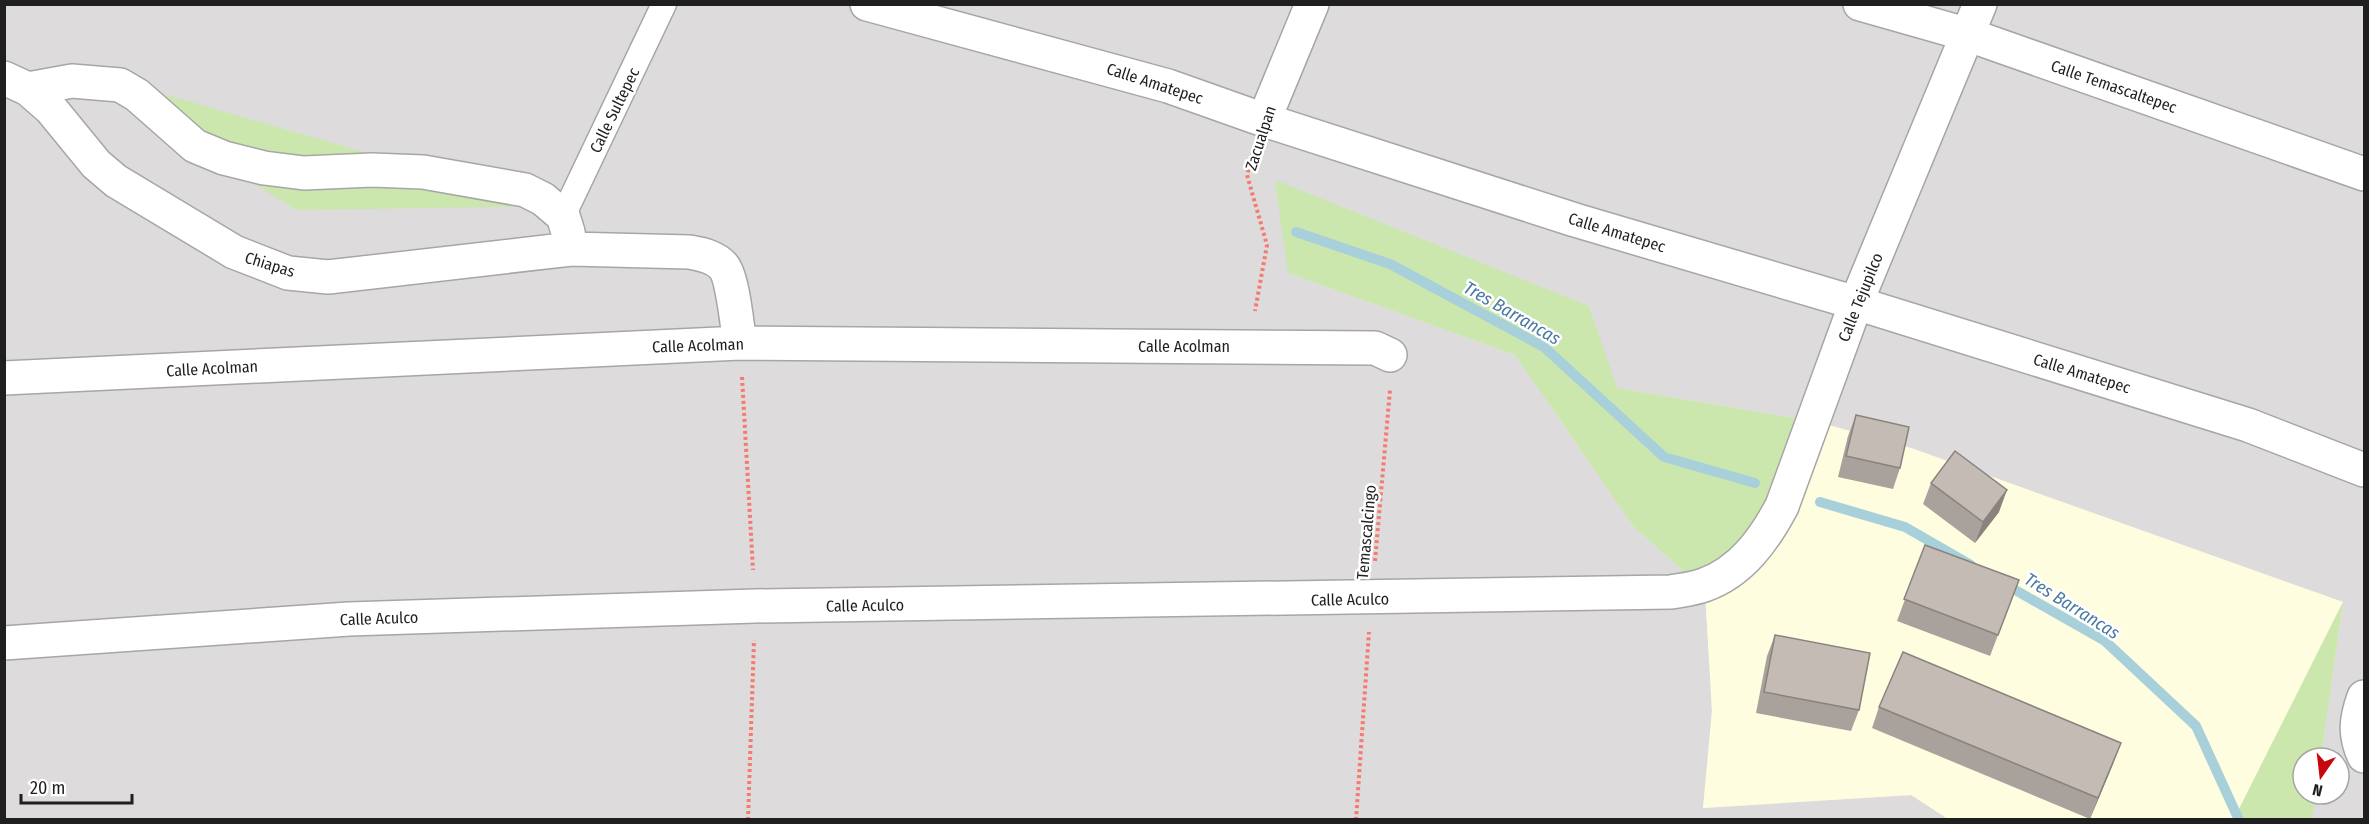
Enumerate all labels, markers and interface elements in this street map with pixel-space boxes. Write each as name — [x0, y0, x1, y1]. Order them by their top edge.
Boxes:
street label: Calle Temascaltepec — [2048, 56, 2179, 117]
street label: Calle Amatepec — [1104, 59, 1206, 108]
street label: Calle Sultepec — [586, 64, 643, 156]
street label: Zacualpan — [1241, 103, 1280, 173]
street label: Calle Amatepec — [1566, 209, 1668, 256]
street label: Chiapas — [243, 248, 297, 281]
street label: Calle Tejupilco — [1834, 250, 1887, 344]
water label: Tres Barrancas — [1460, 276, 1565, 350]
street label: Calle Acolman — [652, 334, 744, 357]
street label: Calle Acolman — [1138, 337, 1230, 356]
street label: Calle Amatepec — [2031, 350, 2133, 397]
street label: Calle Acolman — [166, 357, 258, 380]
street label: Temascalcingo — [1353, 484, 1380, 580]
water label: Tres Barrancas — [2020, 568, 2124, 644]
street label: Calle Aculco — [1311, 589, 1389, 610]
street label: Calle Aculco — [826, 595, 904, 616]
street label: Calle Aculco — [340, 608, 418, 629]
north arrow — [2291, 746, 2351, 806]
scale bar — [21, 767, 132, 805]
text: 20 m — [30, 777, 65, 799]
text: N — [2311, 780, 2324, 800]

